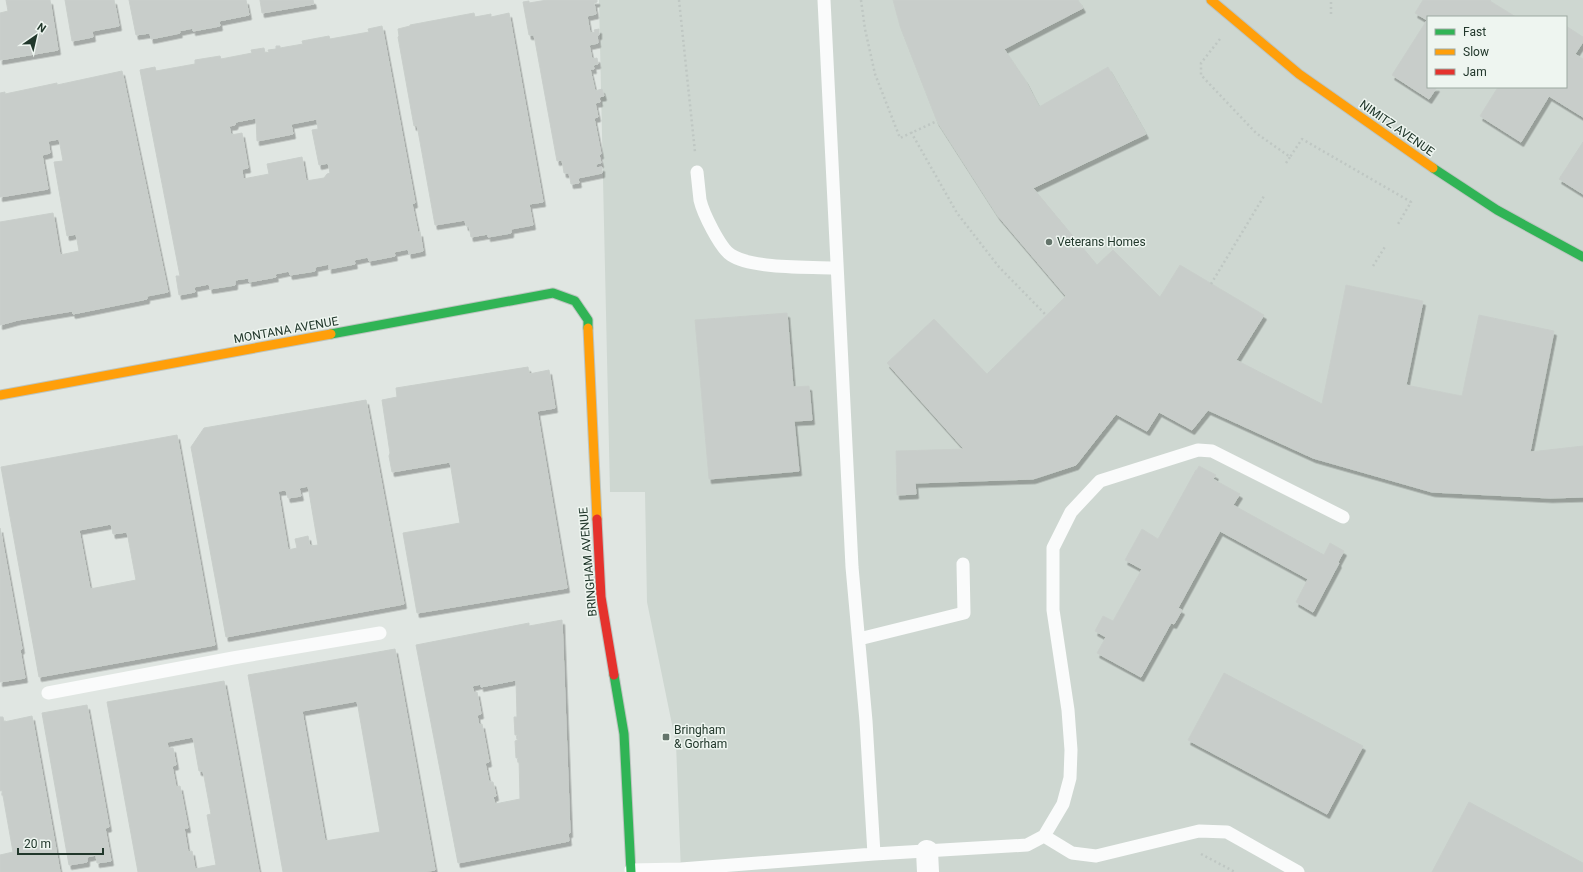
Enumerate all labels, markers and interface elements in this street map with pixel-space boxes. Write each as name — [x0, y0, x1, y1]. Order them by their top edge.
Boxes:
north arrow — [16, 16, 56, 56]
legend — [1427, 16, 1567, 88]
text: N — [34, 21, 48, 36]
text: Fast — [1463, 25, 1486, 39]
text: Slow — [1463, 45, 1489, 59]
text: Jam — [1463, 65, 1487, 79]
street label: NIMITZ AVENUE — [1357, 97, 1437, 159]
place label: Veterans Homes — [1057, 235, 1146, 249]
marker: Veterans Homes — [1044, 237, 1054, 247]
street label: MONTANA AVENUE — [233, 314, 340, 346]
street label: BRINGHAM AVENUE — [576, 507, 600, 617]
place label: Bringham & Gorham — [674, 723, 727, 751]
marker: Bringham & Gorham — [661, 732, 671, 742]
scale bar — [18, 830, 103, 856]
text: 20 m — [24, 837, 51, 851]

